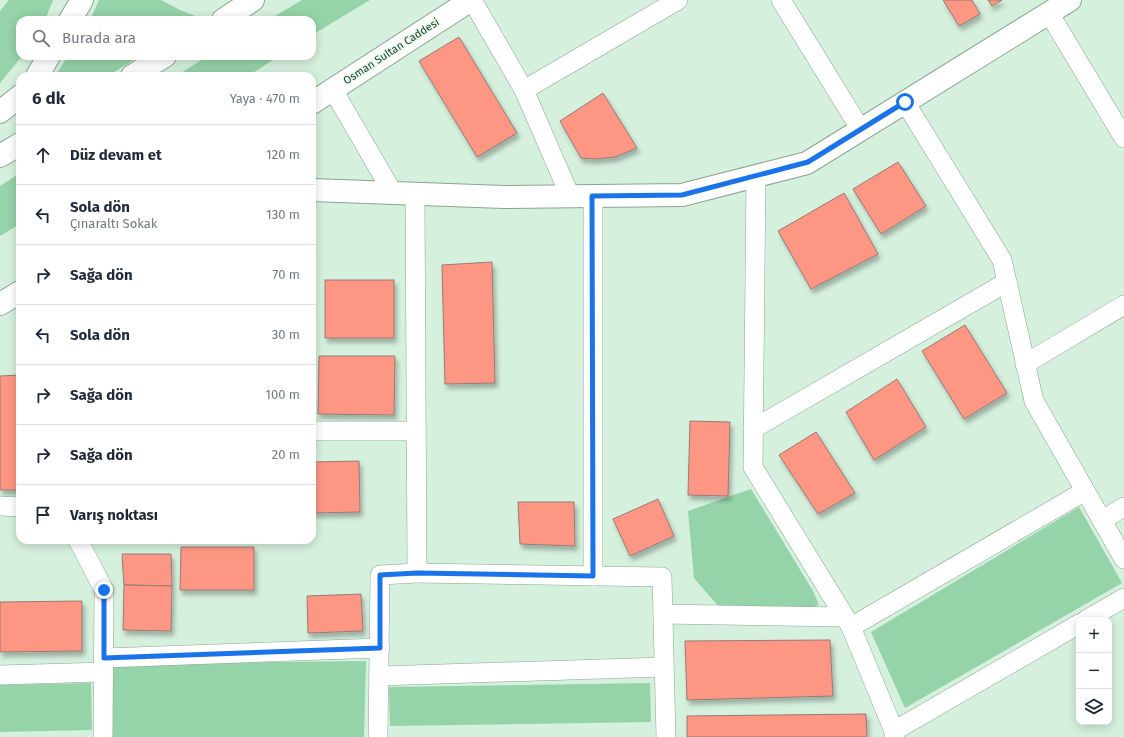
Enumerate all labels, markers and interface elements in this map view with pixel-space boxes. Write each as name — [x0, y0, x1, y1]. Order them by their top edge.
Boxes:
search box — [16, 16, 316, 60]
street label: Osman Sultan Caddesi — [341, 16, 442, 87]
icon: search — [30, 27, 52, 49]
text: Burada ara — [62, 29, 136, 47]
text: 6 dk — [32, 88, 65, 109]
text: Yaya · 470 m — [230, 91, 300, 106]
route start — [896, 93, 914, 111]
icon: ahead — [32, 144, 54, 166]
text: Düz devam et — [70, 146, 162, 164]
text: 120 m — [266, 147, 300, 162]
text: Sola dön — [70, 198, 130, 216]
icon: left — [32, 204, 54, 226]
text: 130 m — [266, 207, 300, 222]
text: Çınaraltı Sokak — [70, 216, 157, 231]
icon: right — [32, 264, 54, 286]
text: Sağa dön — [70, 266, 133, 284]
text: 70 m — [273, 267, 300, 282]
icon: left — [32, 324, 54, 346]
text: Sola dön — [70, 326, 130, 344]
text: 30 m — [272, 327, 300, 342]
icon: right — [32, 384, 54, 406]
text: Sağa dön — [70, 386, 133, 404]
text: 100 m — [265, 387, 300, 402]
icon: right — [32, 444, 54, 466]
text: Sağa dön — [70, 446, 133, 464]
text: 20 m — [272, 447, 300, 462]
icon: arrive — [32, 504, 54, 526]
text: Varış noktası — [70, 506, 158, 524]
route end — [95, 581, 113, 599]
map controls — [1076, 617, 1112, 725]
button: + — [1076, 617, 1112, 653]
button: − — [1076, 653, 1112, 689]
button: layers — [1076, 689, 1112, 725]

